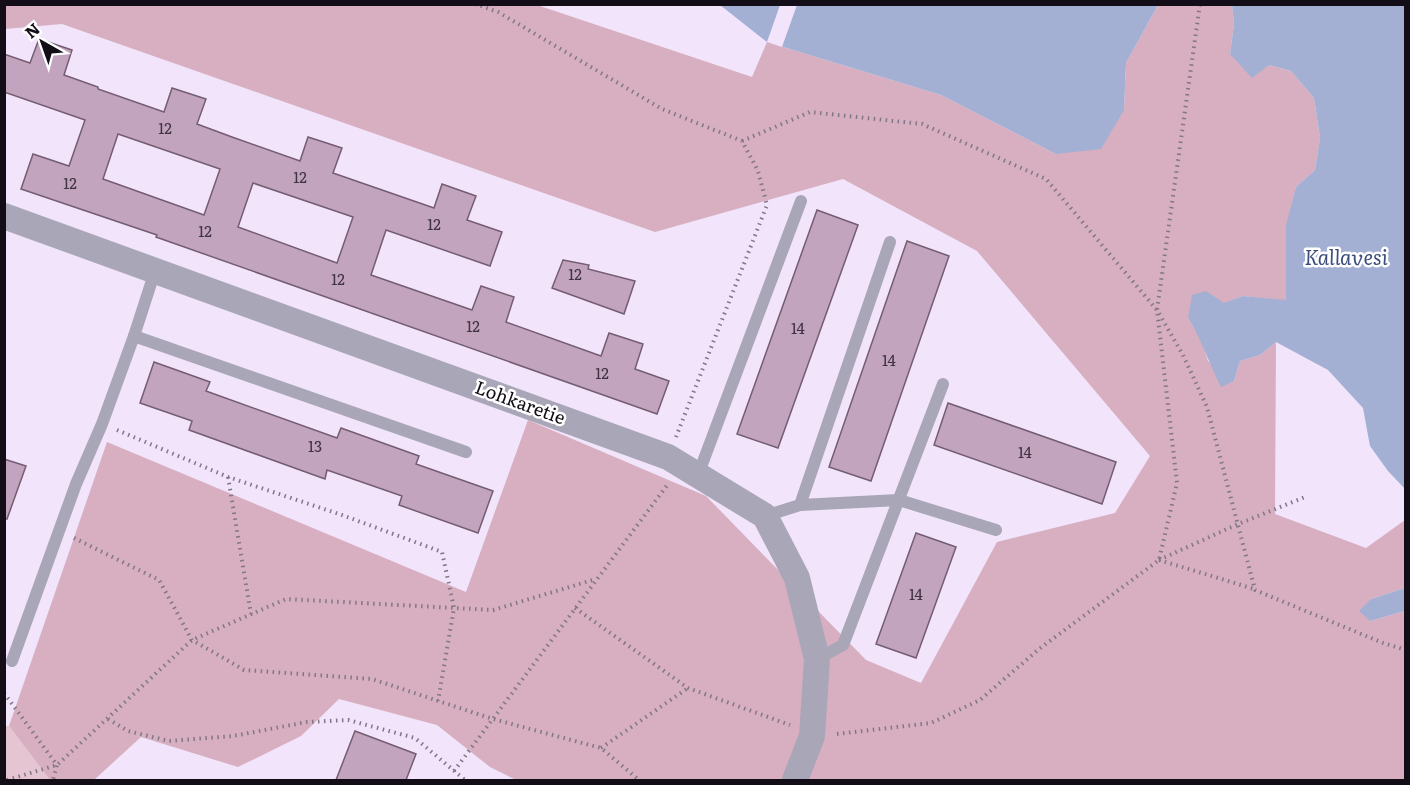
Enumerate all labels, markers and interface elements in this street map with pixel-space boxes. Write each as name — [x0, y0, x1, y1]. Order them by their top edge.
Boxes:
north arrow — [12, 12, 72, 72]
text: N — [19, 16, 45, 43]
house number: 12 — [158, 116, 172, 139]
house number: 12 — [293, 165, 307, 188]
house number: 12 — [63, 171, 77, 194]
house number: 12 — [427, 212, 441, 235]
house number: 12 — [198, 219, 212, 242]
water label: Kallavesi — [1304, 241, 1388, 271]
house number: 12 — [568, 262, 582, 285]
house number: 12 — [331, 267, 345, 290]
house number: 12 — [466, 314, 480, 337]
house number: 14 — [791, 316, 805, 339]
house number: 14 — [882, 348, 896, 371]
house number: 12 — [595, 361, 609, 384]
street label: Lohkaretie — [472, 373, 569, 430]
house number: 13 — [308, 434, 322, 457]
house number: 14 — [1018, 440, 1032, 463]
house number: 14 — [909, 582, 923, 605]

